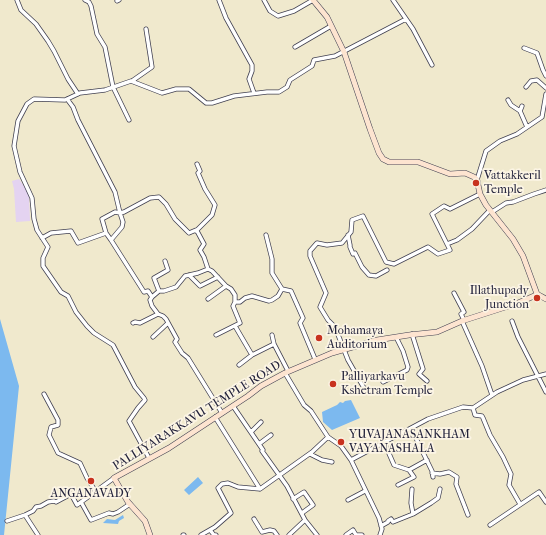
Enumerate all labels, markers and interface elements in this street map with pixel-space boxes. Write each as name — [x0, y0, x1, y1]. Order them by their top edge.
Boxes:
place label: Vattakkeril Temple — [484, 169, 541, 197]
marker: Vattakkeril Temple — [471, 178, 481, 188]
place label: Illathupady Junction — [470, 284, 529, 312]
marker: Illathupady Junction — [532, 293, 542, 303]
place label: Mohamaya Auditorium — [327, 324, 387, 352]
marker: Mohamaya Auditorium — [314, 333, 324, 343]
street label: PALLIYARAKKAVU TEMPLE ROAD — [110, 358, 284, 474]
place label: Palliyarkavu Kshetram Temple — [341, 370, 433, 398]
marker: Palliyarkavu Kshetram Temple — [328, 379, 338, 389]
place label: YUVAJANASANKHAM VAYANASHALA — [349, 428, 470, 456]
marker: YUVAJANASANKHAM VAYANASHALA — [336, 437, 346, 447]
marker: ANGANAVADY — [86, 476, 96, 486]
place label: ANGANAVADY — [51, 487, 131, 501]

